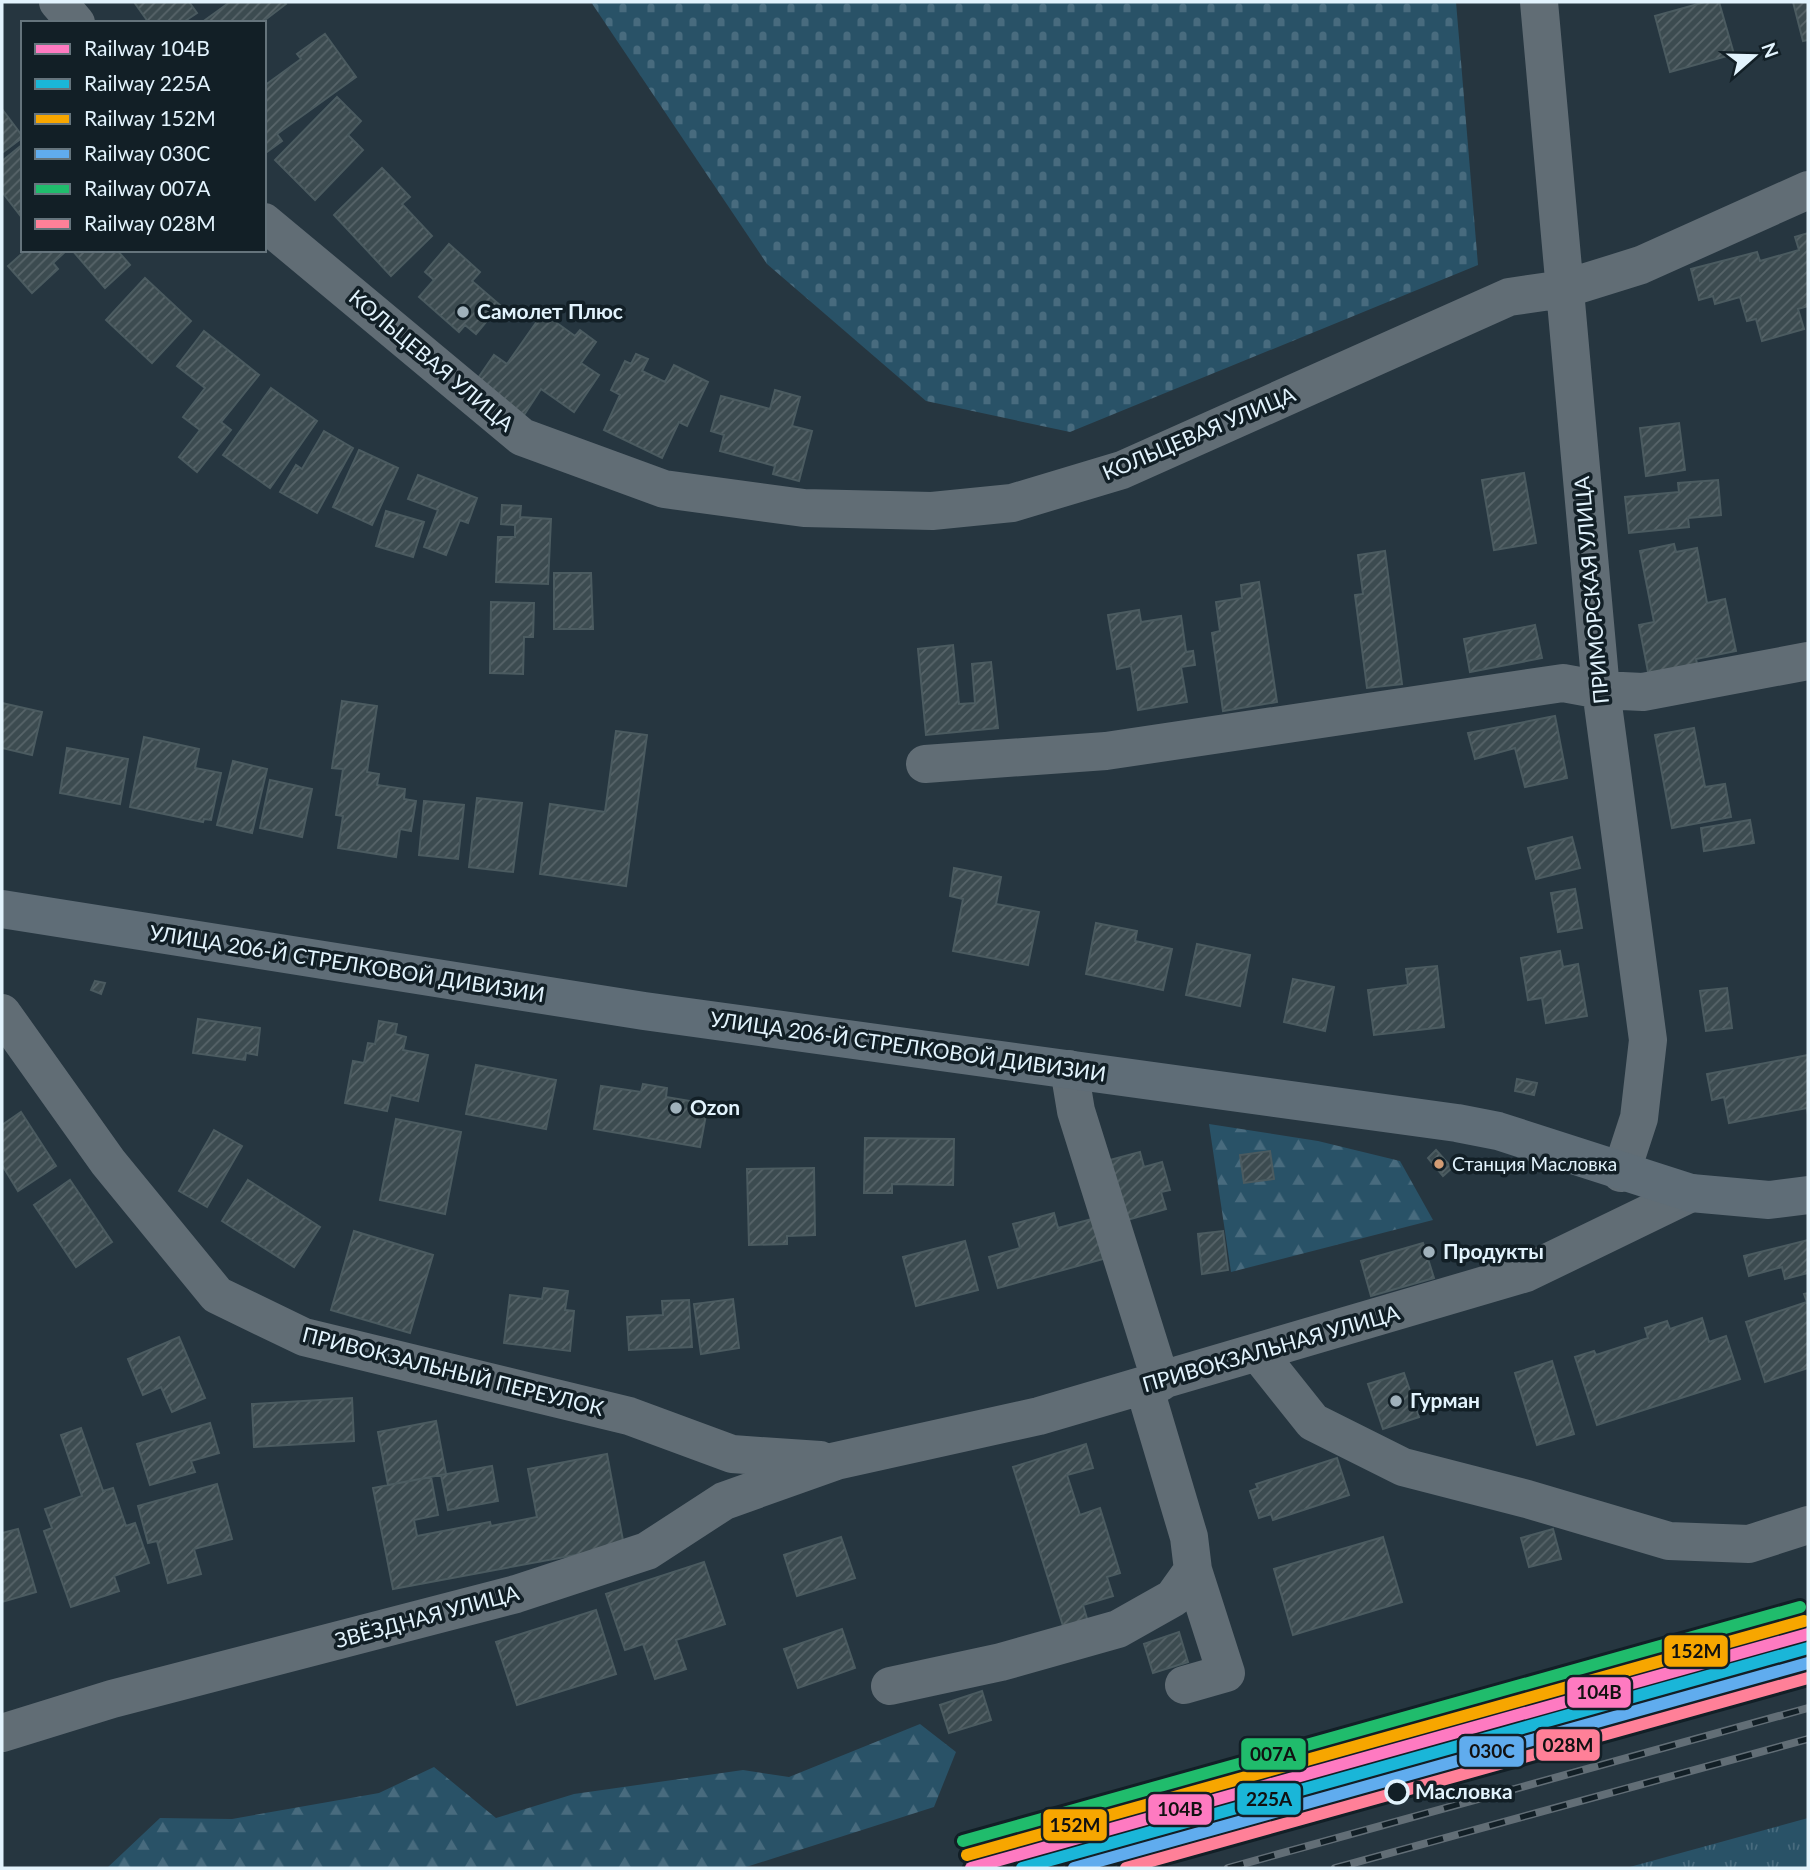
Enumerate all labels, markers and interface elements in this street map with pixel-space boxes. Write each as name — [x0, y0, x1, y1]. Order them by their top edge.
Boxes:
legend — [21, 21, 266, 252]
north arrow — [1719, 21, 1789, 91]
text: Railway 104В — [84, 35, 210, 60]
text: N — [1757, 39, 1784, 61]
text: Railway 225А — [84, 70, 211, 95]
text: Railway 152М — [84, 105, 216, 130]
text: Railway 030C — [84, 140, 210, 165]
text: Railway 007А — [84, 175, 211, 200]
text: Railway 028М — [84, 210, 216, 235]
street label: КОЛЬЦЕВАЯ УЛИЦА — [345, 284, 520, 436]
place label: Самолет Плюс — [477, 298, 623, 323]
marker: Самолет Плюс — [455, 304, 471, 320]
street label: КОЛЬЦЕВАЯ УЛИЦА — [1098, 380, 1299, 485]
street label: ПРИМОРСКАЯ УЛИЦА — [1568, 474, 1613, 705]
street label: УЛИЦА 206-Й СТРЕЛКОВОЙ ДИВИЗИИ — [148, 919, 547, 1006]
street label: УЛИЦА 206-Й СТРЕЛКОВОЙ ДИВИЗИИ — [709, 1005, 1108, 1086]
place label: Ozon — [690, 1094, 740, 1119]
marker: Ozon — [668, 1100, 684, 1116]
place label: Станция Масловка — [1452, 1152, 1617, 1175]
marker: Станция Масловка — [1432, 1157, 1446, 1171]
place label: Продукты — [1443, 1238, 1544, 1263]
marker: Продукты — [1421, 1244, 1437, 1260]
street label: ПРИВОКЗАЛЬНАЯ УЛИЦА — [1139, 1299, 1403, 1396]
street label: ПРИВОКЗАЛЬНЫЙ ПЕРЕУЛОК — [300, 1321, 607, 1420]
place label: Гурман — [1410, 1387, 1480, 1412]
marker: Гурман — [1388, 1393, 1404, 1409]
street label: ЗВЁЗДНАЯ УЛИЦА — [332, 1579, 522, 1652]
line badge: 152М — [1663, 1634, 1729, 1668]
text: 152М — [1670, 1639, 1722, 1662]
line badge: 104В — [1566, 1676, 1632, 1709]
text: 104В — [1576, 1680, 1622, 1703]
line badge: 028М — [1535, 1728, 1601, 1762]
text: 028М — [1542, 1733, 1594, 1756]
line badge: 030C — [1458, 1735, 1525, 1768]
line badge: 007А — [1240, 1737, 1307, 1771]
text: 030C — [1469, 1739, 1515, 1762]
text: 007А — [1250, 1742, 1297, 1765]
place label: Масловка — [1415, 1778, 1513, 1803]
marker: Масловка — [1385, 1780, 1409, 1804]
line badge: 225А — [1236, 1782, 1302, 1816]
text: 225А — [1246, 1787, 1293, 1810]
line badge: 104В — [1147, 1793, 1213, 1826]
text: 104В — [1157, 1797, 1203, 1820]
line badge: 152М — [1042, 1808, 1108, 1842]
text: 152М — [1049, 1813, 1101, 1836]

